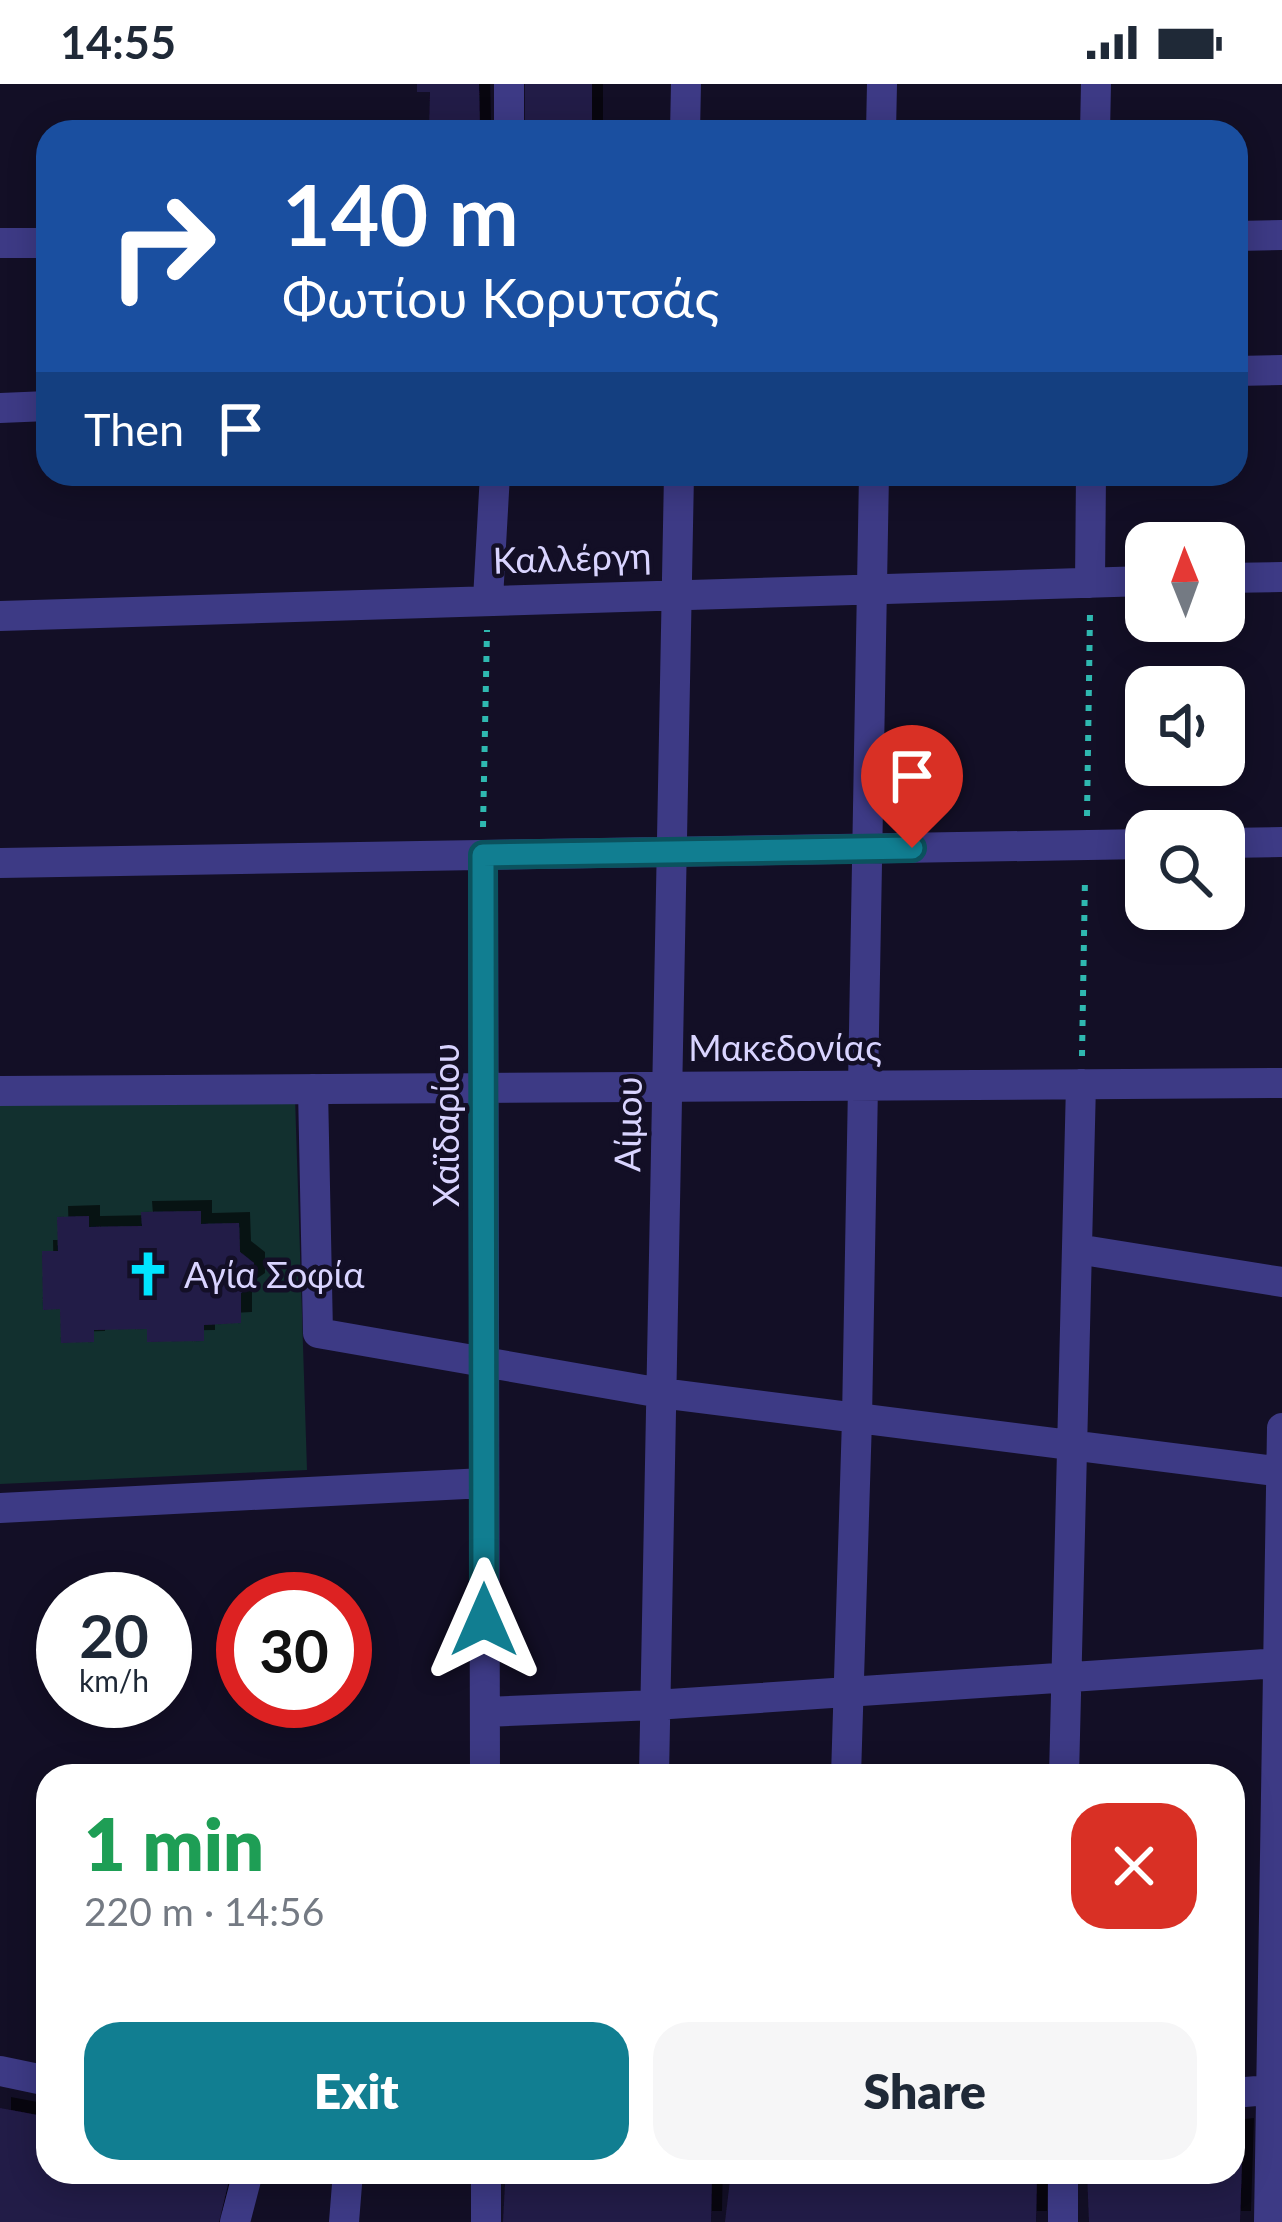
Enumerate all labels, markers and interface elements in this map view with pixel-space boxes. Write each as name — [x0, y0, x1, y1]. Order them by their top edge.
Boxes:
text: 14:55 — [60, 15, 176, 69]
text: 140 m — [282, 163, 519, 264]
icon: right — [84, 168, 240, 324]
text: Φωτίου Κορυτσάς — [282, 265, 719, 330]
icon: arrive — [208, 396, 274, 462]
text: Then — [84, 402, 184, 456]
north arrow — [1125, 522, 1245, 642]
map controls — [1125, 522, 1245, 930]
street label: Καλλέργη — [492, 532, 652, 582]
button: sound — [1125, 666, 1245, 786]
pin — [861, 725, 963, 848]
icon: arrive — [879, 743, 945, 809]
button: search — [1125, 810, 1245, 930]
street label: Μακεδονίας — [688, 1025, 882, 1069]
street label: Χαϊδαρίου — [423, 1043, 467, 1207]
street label: Αίμου — [604, 1076, 650, 1172]
church icon: Αγία Σοφία — [123, 1249, 173, 1299]
place label: Αγία Σοφία — [184, 1252, 365, 1296]
position arrow — [421, 1557, 547, 1683]
speed limit sign: 30 — [216, 1572, 372, 1728]
text: 20 — [79, 1599, 149, 1671]
text: km/h — [79, 1662, 149, 1698]
text: 1 min — [84, 1800, 264, 1886]
button: close — [1071, 1803, 1197, 1929]
text: 220 m · 14:56 — [84, 1888, 324, 1934]
button: Exit — [84, 2022, 629, 2160]
button: Share — [653, 2022, 1197, 2160]

